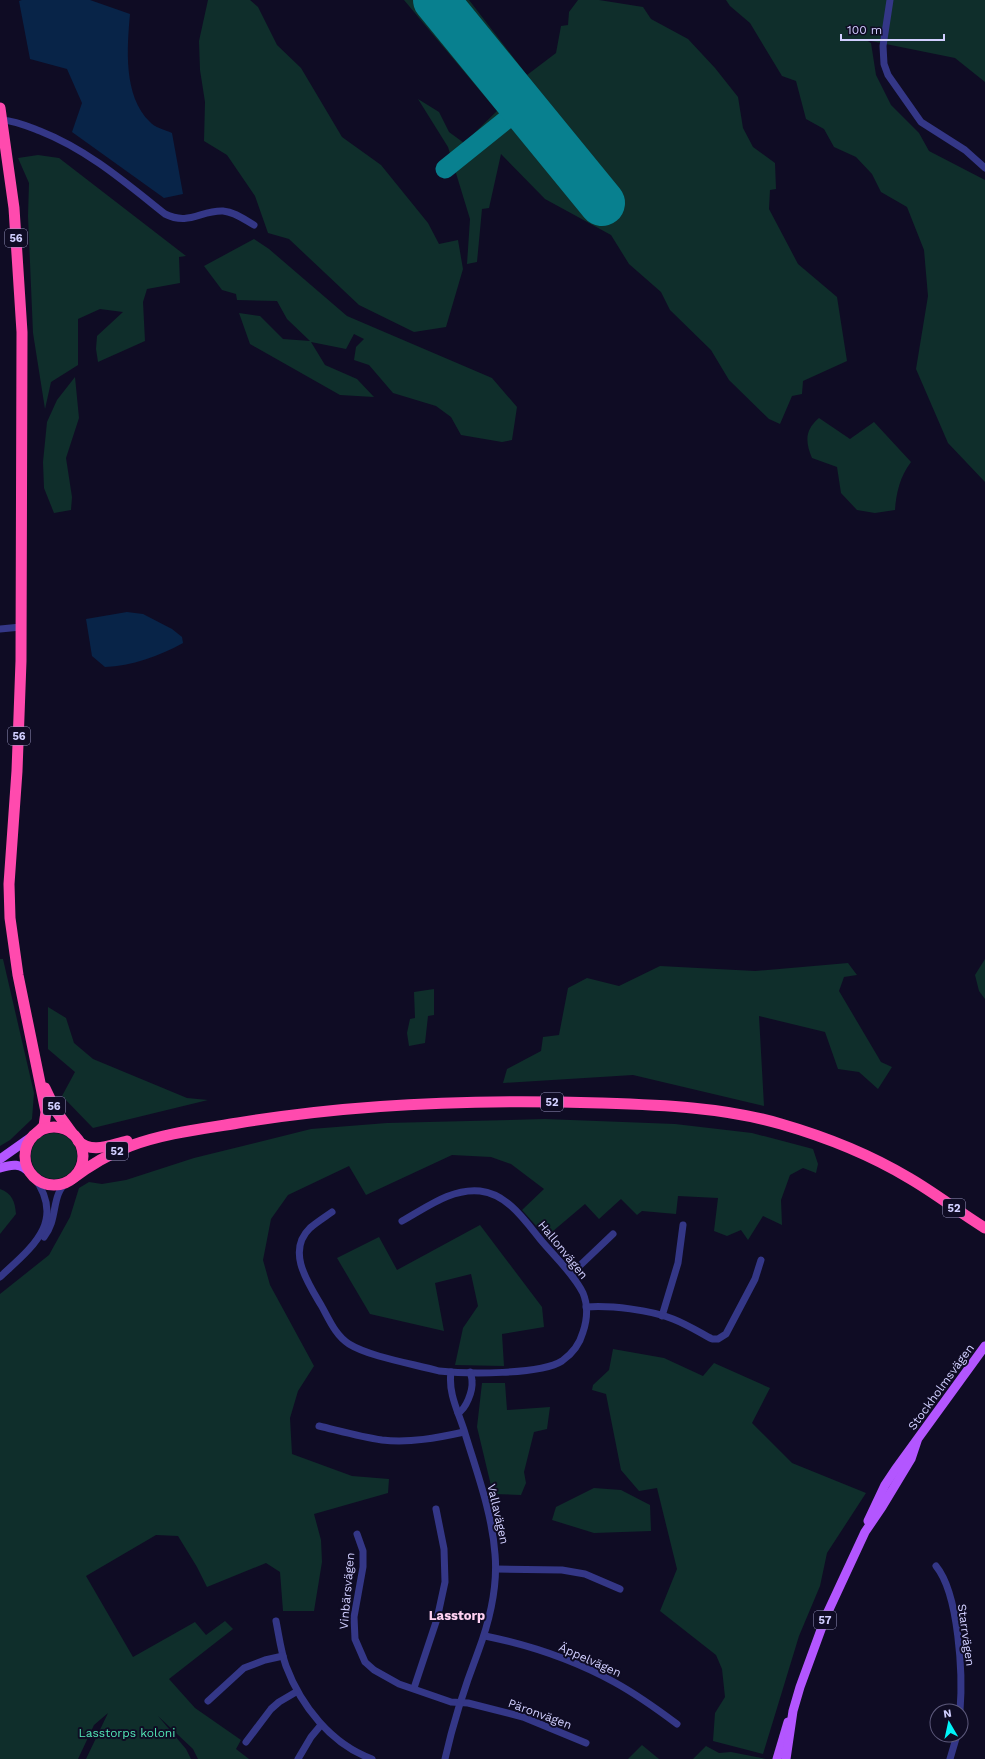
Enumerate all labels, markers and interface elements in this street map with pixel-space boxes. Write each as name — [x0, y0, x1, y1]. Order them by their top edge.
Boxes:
scale bar — [841, 16, 944, 42]
text: 100 m — [847, 23, 882, 37]
road number: 56 — [5, 229, 27, 247]
road number: 56 — [8, 727, 30, 745]
road number: 52 — [541, 1093, 563, 1111]
road number: 56 — [43, 1097, 65, 1115]
road number: 52 — [106, 1142, 128, 1160]
road number: 52 — [943, 1199, 965, 1217]
street label: Hallonvägen — [535, 1218, 591, 1282]
street label: Stockholmsvägen — [905, 1341, 977, 1433]
street label: Vallavägen — [484, 1483, 512, 1545]
street label: Vinbärsvägen — [337, 1552, 357, 1630]
street label: Starrvägen — [955, 1603, 977, 1667]
district label: Lasstorp — [429, 1608, 485, 1623]
road number: 57 — [814, 1611, 836, 1629]
street label: Äppelvägen — [557, 1640, 623, 1680]
street label: Päronvägen — [506, 1696, 574, 1732]
north arrow — [929, 1703, 969, 1743]
text: N — [942, 1707, 953, 1721]
park label: Lasstorps koloni — [79, 1726, 175, 1740]

